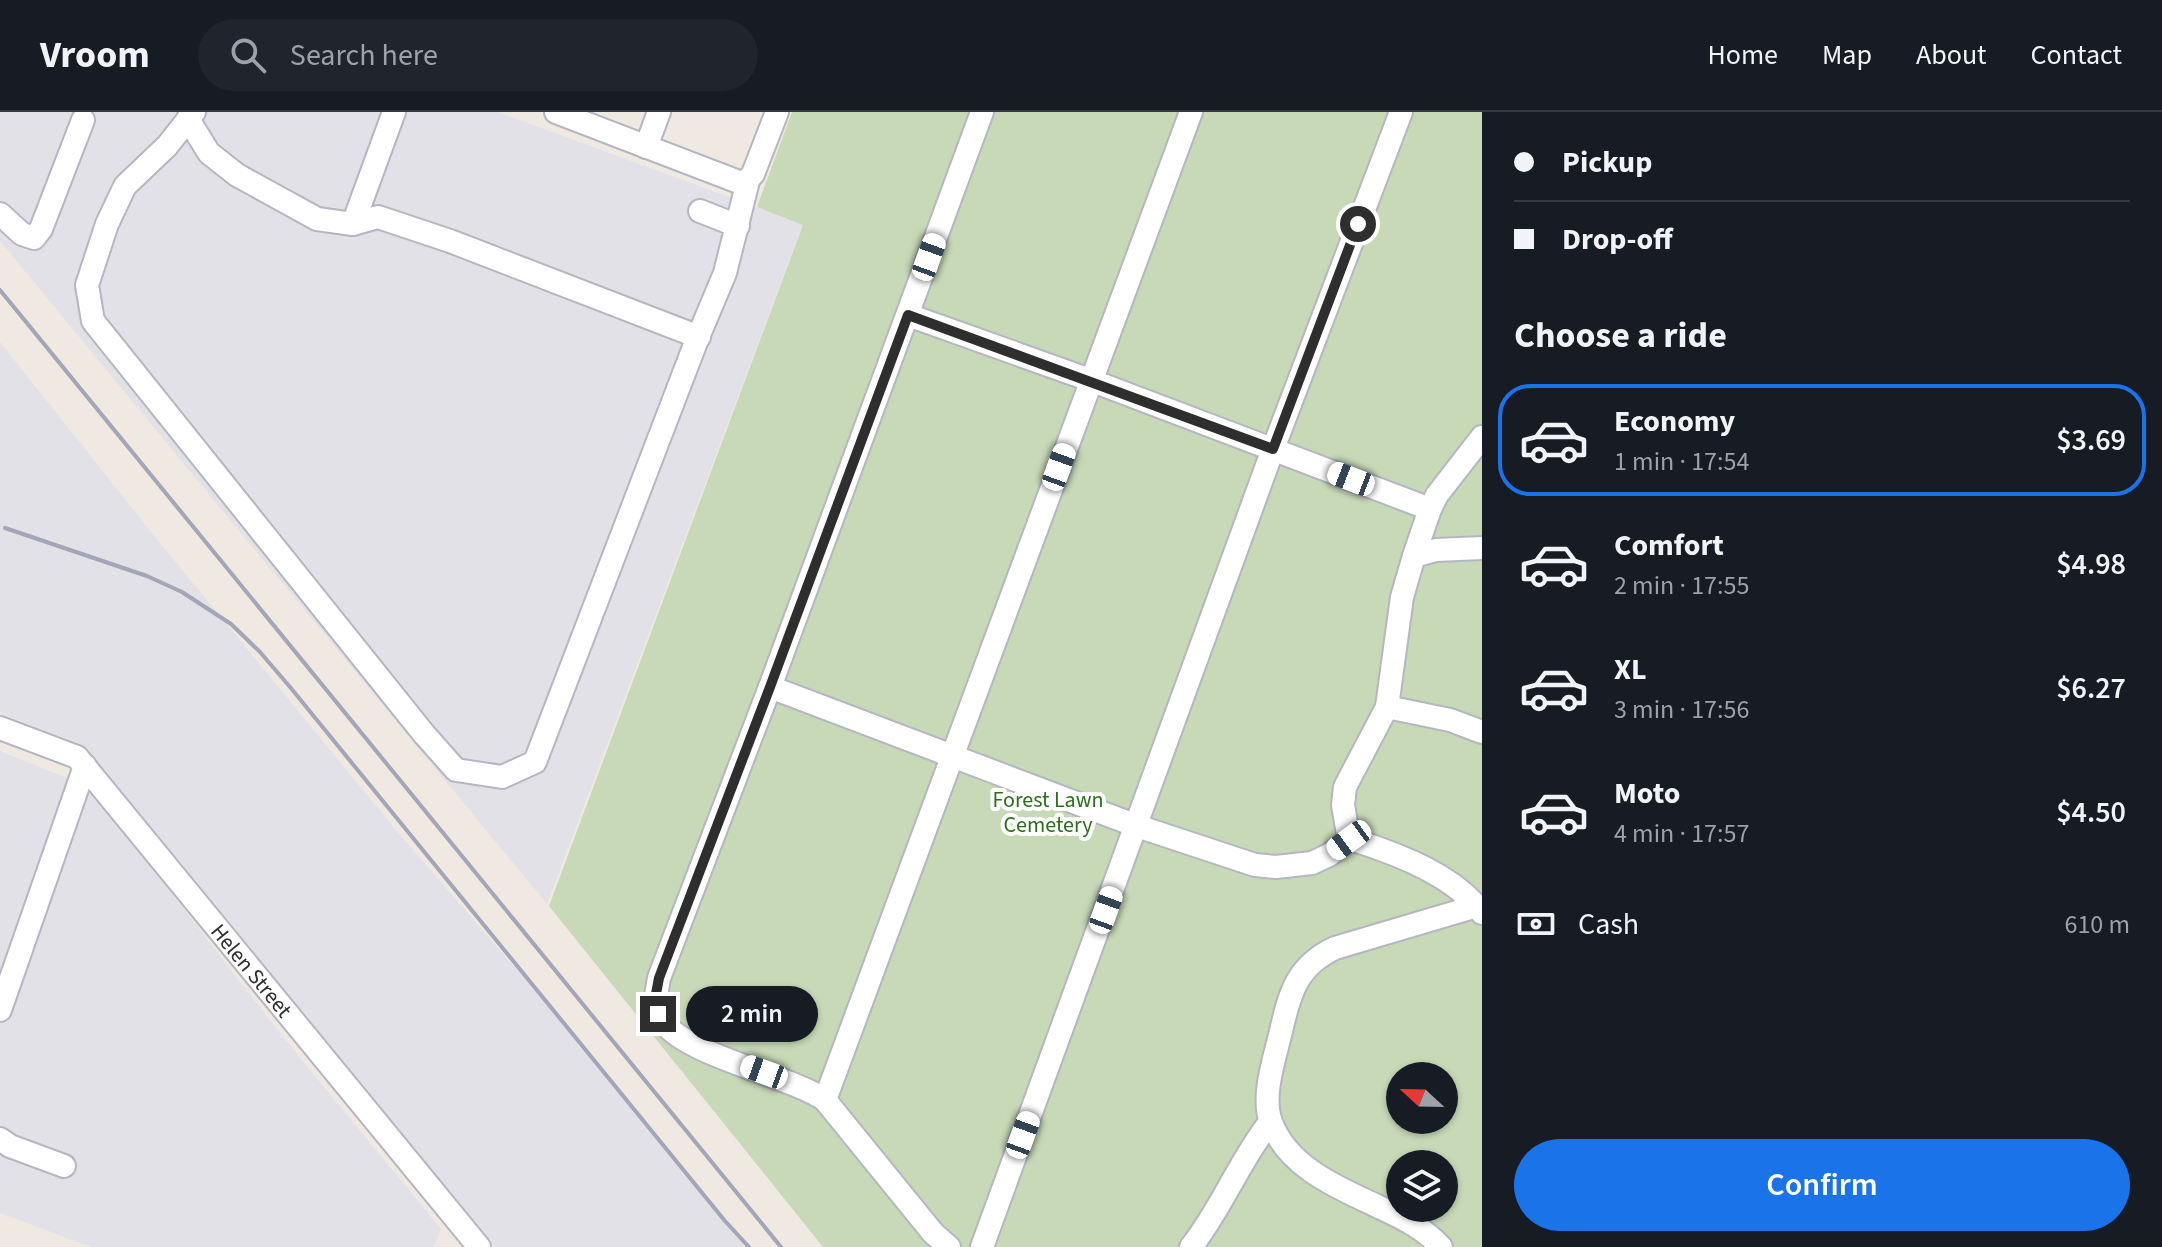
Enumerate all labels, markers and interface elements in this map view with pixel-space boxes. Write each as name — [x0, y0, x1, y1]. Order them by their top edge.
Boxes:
search box — [198, 19, 758, 91]
text: Vroom — [40, 28, 150, 82]
icon: search — [226, 33, 270, 77]
text: Search here — [290, 34, 438, 77]
text: Home — [1707, 35, 1778, 75]
text: Map — [1822, 35, 1872, 75]
text: About — [1916, 35, 1987, 75]
text: Contact — [2031, 35, 2122, 75]
text: Pickup — [1562, 141, 1652, 184]
route start — [1340, 206, 1376, 242]
text: Drop-off — [1562, 218, 1673, 261]
car — [910, 230, 948, 284]
text: Choose a ride — [1514, 310, 1727, 361]
text: Economy — [1614, 400, 1735, 443]
icon: car — [1518, 404, 1590, 476]
text: $3.69 — [2056, 419, 2126, 462]
car — [1040, 440, 1078, 494]
text: 1 min · 17:54 — [1614, 443, 1749, 480]
car — [1324, 459, 1378, 499]
text: Comfort — [1614, 524, 1724, 567]
icon: car — [1518, 528, 1590, 600]
text: $4.98 — [2056, 543, 2126, 586]
text: 2 min · 17:55 — [1614, 567, 1749, 604]
text: XL — [1614, 648, 1647, 691]
icon: car — [1518, 652, 1590, 724]
text: $6.27 — [2056, 667, 2126, 710]
text: 3 min · 17:56 — [1614, 691, 1749, 728]
text: Moto — [1614, 772, 1680, 815]
icon: car — [1518, 776, 1590, 848]
park label: Forest Lawn Cemetery — [992, 784, 1104, 841]
text: $4.50 — [2056, 791, 2126, 834]
text: 4 min · 17:57 — [1614, 815, 1749, 852]
car — [1323, 816, 1375, 864]
car — [1087, 883, 1125, 937]
icon: cash — [1514, 902, 1558, 946]
text: Cash — [1578, 903, 1639, 946]
text: 610 m — [2064, 906, 2130, 943]
street label: Helen Street — [203, 917, 300, 1025]
callout: 2 min — [686, 986, 818, 1042]
text: 2 min — [721, 995, 783, 1032]
route end — [640, 996, 676, 1032]
car — [737, 1053, 791, 1091]
north arrow — [1386, 1062, 1458, 1134]
map controls — [1386, 1062, 1458, 1222]
car — [1004, 1108, 1042, 1162]
button: Confirm — [1514, 1139, 2130, 1231]
button: layers — [1386, 1150, 1458, 1222]

